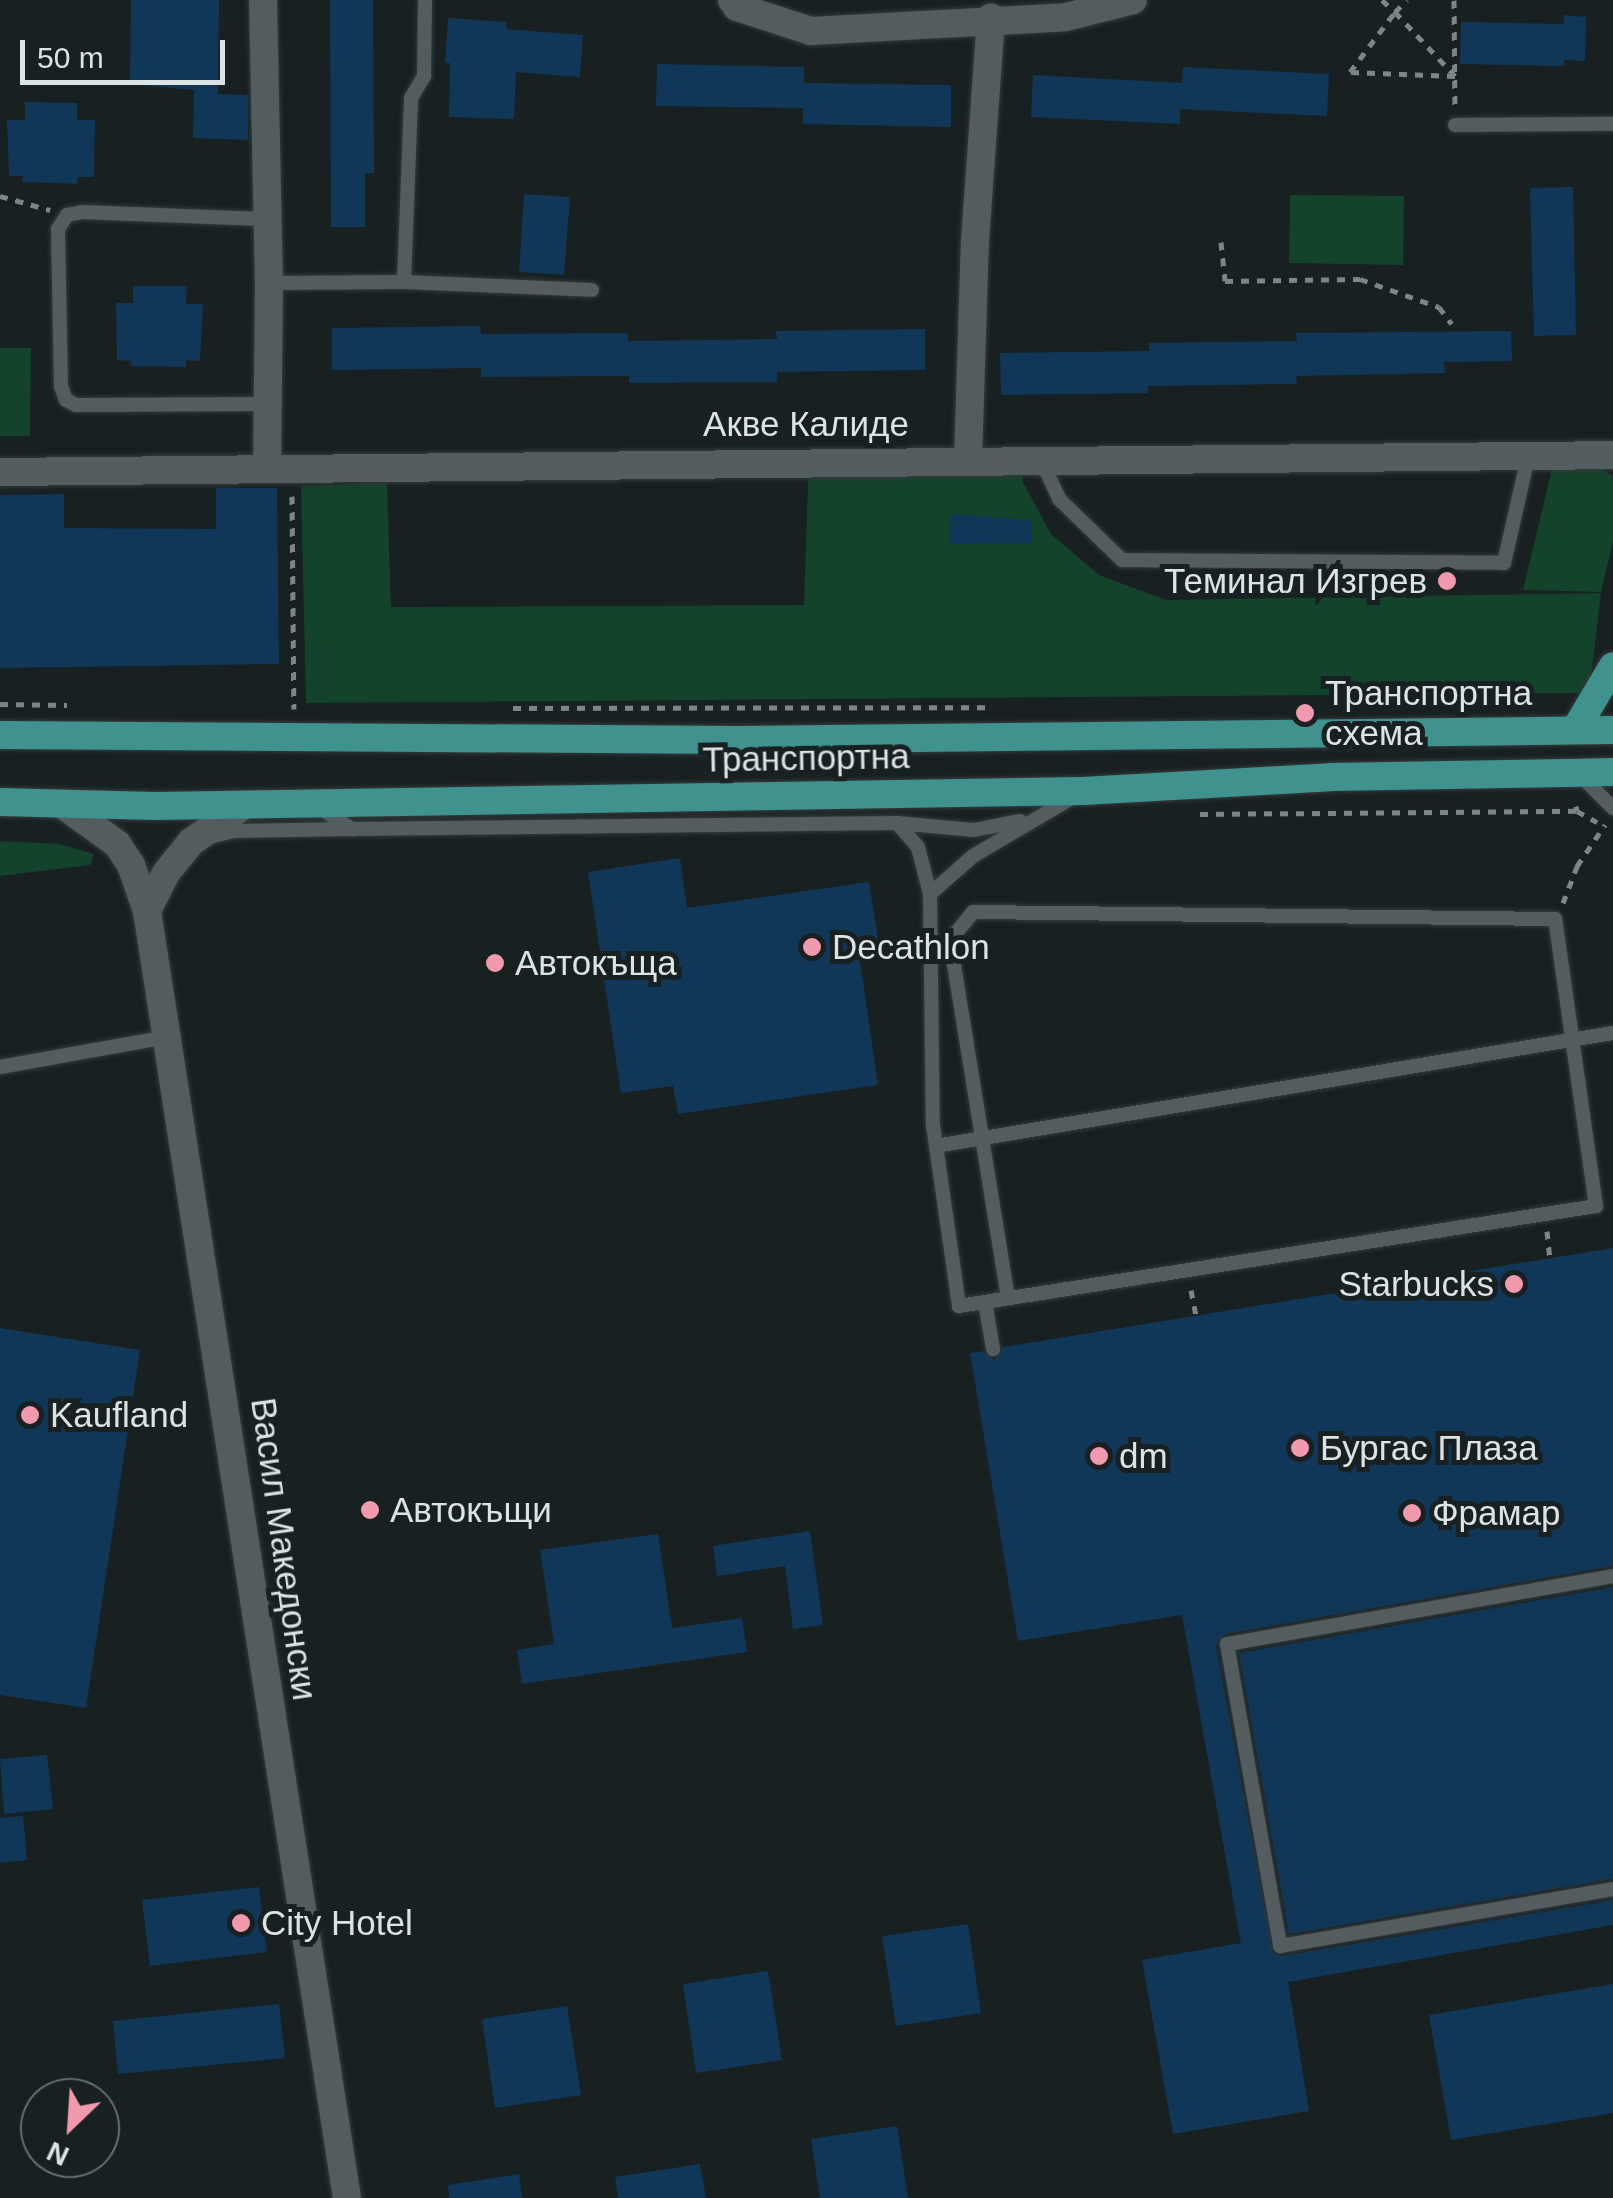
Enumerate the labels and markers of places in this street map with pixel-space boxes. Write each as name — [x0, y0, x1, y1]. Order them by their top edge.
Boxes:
place label: Теминал Изгрев — [1164, 560, 1427, 602]
marker: Теминал Изгрев — [1436, 570, 1458, 592]
place label: Транспортна схема — [1325, 672, 1532, 754]
marker: Транспортна схема — [1294, 702, 1316, 724]
place label: Decathlon — [832, 926, 990, 968]
marker: Decathlon — [801, 936, 823, 958]
place label: Автокъща — [515, 942, 677, 984]
marker: Автокъща — [484, 952, 506, 974]
place label: Starbucks — [1338, 1263, 1494, 1305]
marker: Starbucks — [1503, 1273, 1525, 1295]
place label: Kaufland — [50, 1394, 188, 1436]
marker: Kaufland — [19, 1404, 41, 1426]
place label: Бургас Плаза — [1320, 1427, 1538, 1469]
place label: dm — [1119, 1435, 1168, 1477]
marker: Бургас Плаза — [1289, 1437, 1311, 1459]
marker: dm — [1088, 1445, 1110, 1467]
place label: Автокъщи — [390, 1489, 552, 1531]
place label: Фрамар — [1432, 1492, 1561, 1534]
marker: Автокъщи — [359, 1499, 381, 1521]
marker: Фрамар — [1401, 1502, 1423, 1524]
place label: City Hotel — [261, 1902, 413, 1944]
marker: City Hotel — [230, 1912, 252, 1934]

